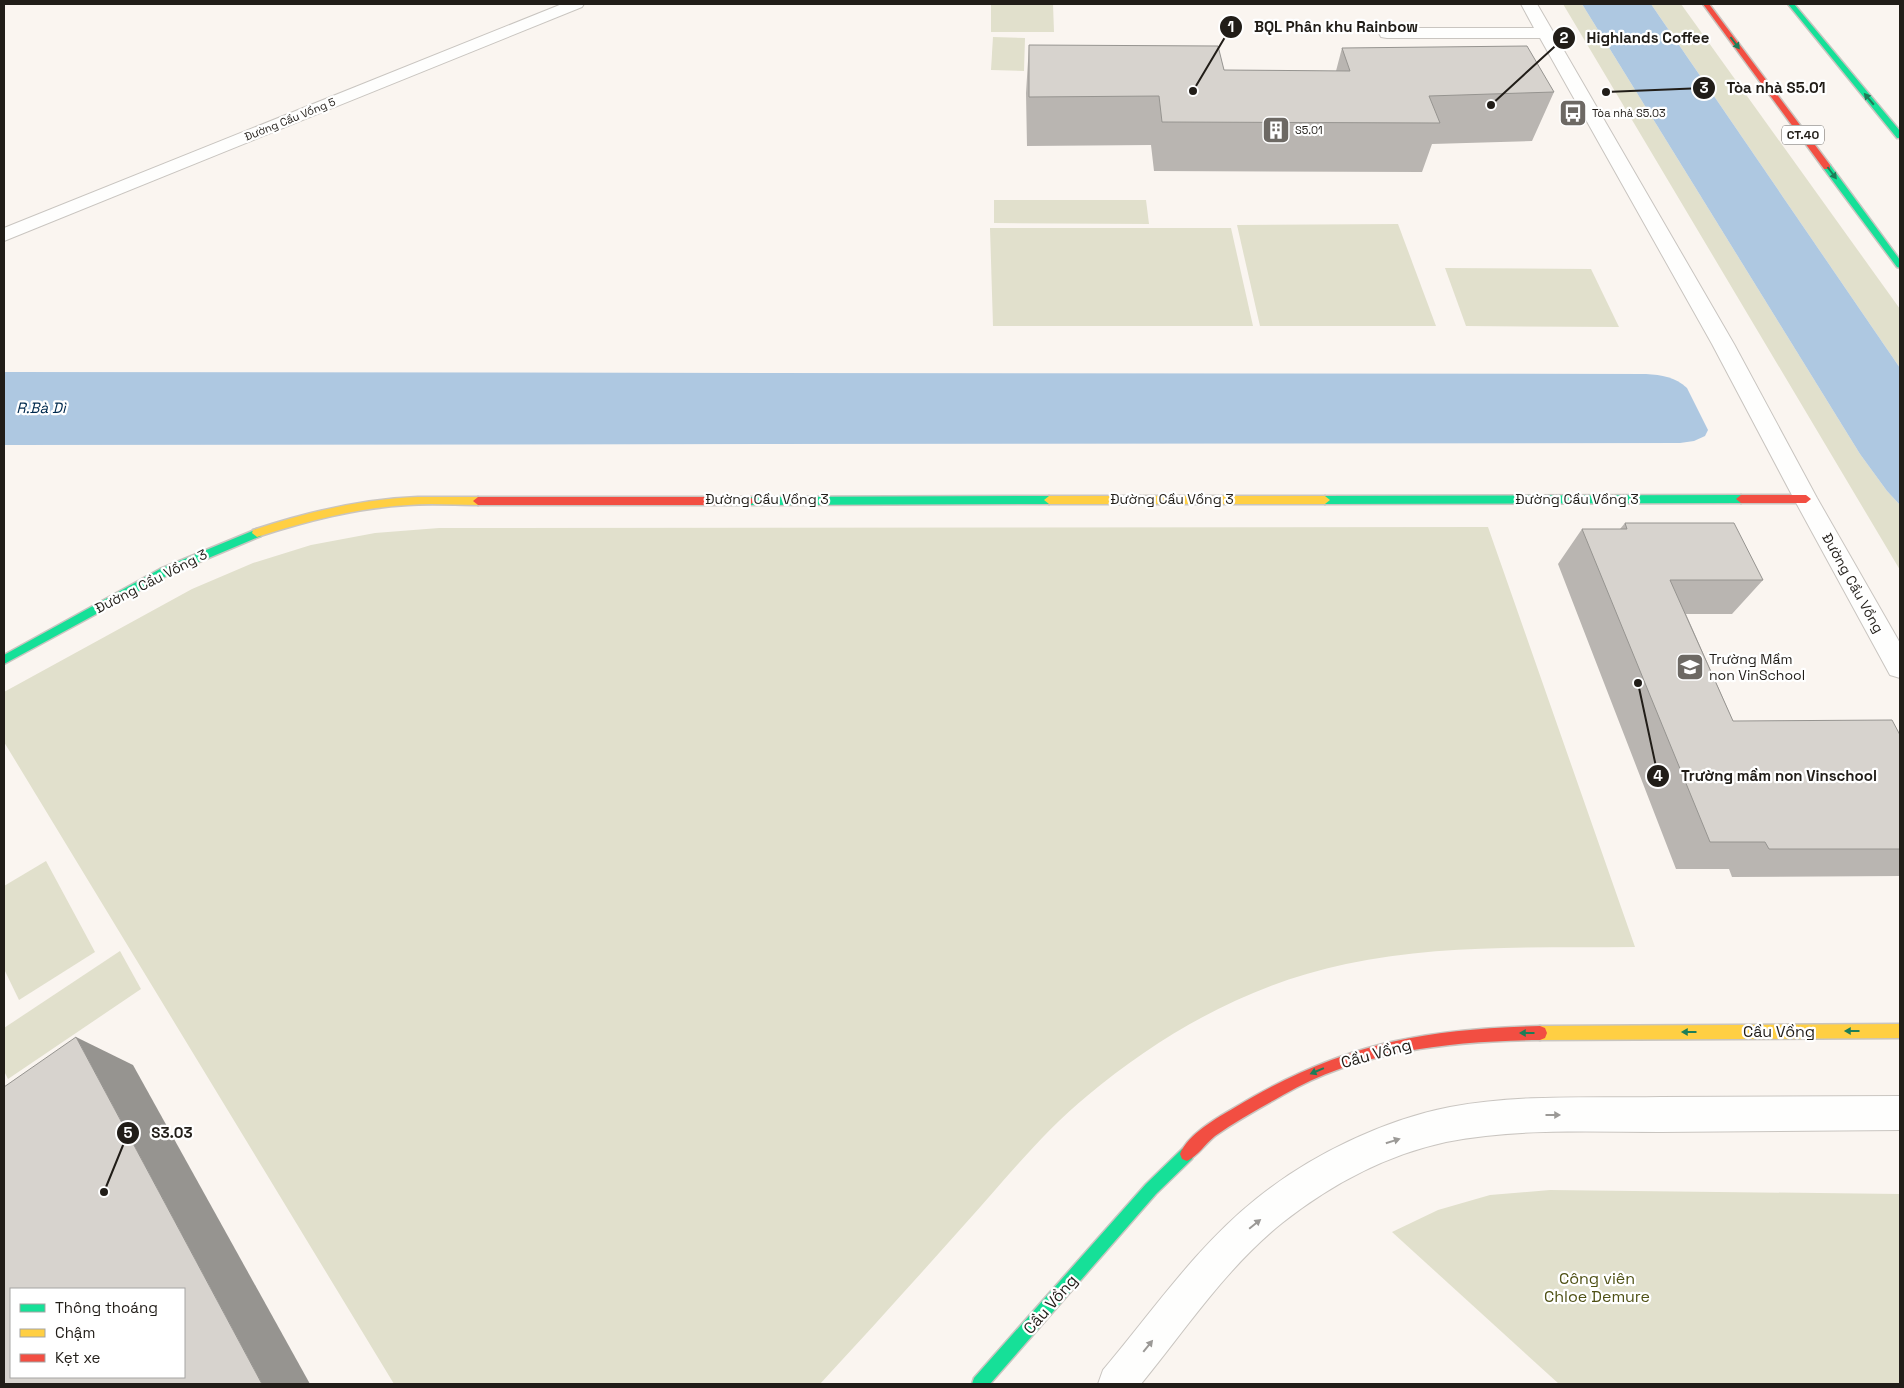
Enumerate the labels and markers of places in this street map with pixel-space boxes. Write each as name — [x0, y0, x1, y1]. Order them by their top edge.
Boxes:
callout: BQL Phân khu Rainbow — [1218, 12, 1428, 42]
callout: Highlands Coffee — [1552, 23, 1720, 53]
callout: Tòa nhà S5.01 — [1691, 73, 1835, 103]
bus stop icon: Tòa nhà S5.03 — [1558, 98, 1588, 128]
place label: Tòa nhà S5.03 — [1592, 106, 1666, 120]
building icon: S5.01 — [1261, 115, 1291, 145]
place label: S5.01 — [1295, 123, 1323, 137]
place label: Trường Mầm non VinSchool — [1709, 650, 1805, 684]
school or university icon: Trường Mầm non VinSchool — [1675, 652, 1705, 682]
callout: Trường mầm non Vinschool — [1646, 761, 1887, 791]
callout: S3.03 — [116, 1118, 202, 1148]

